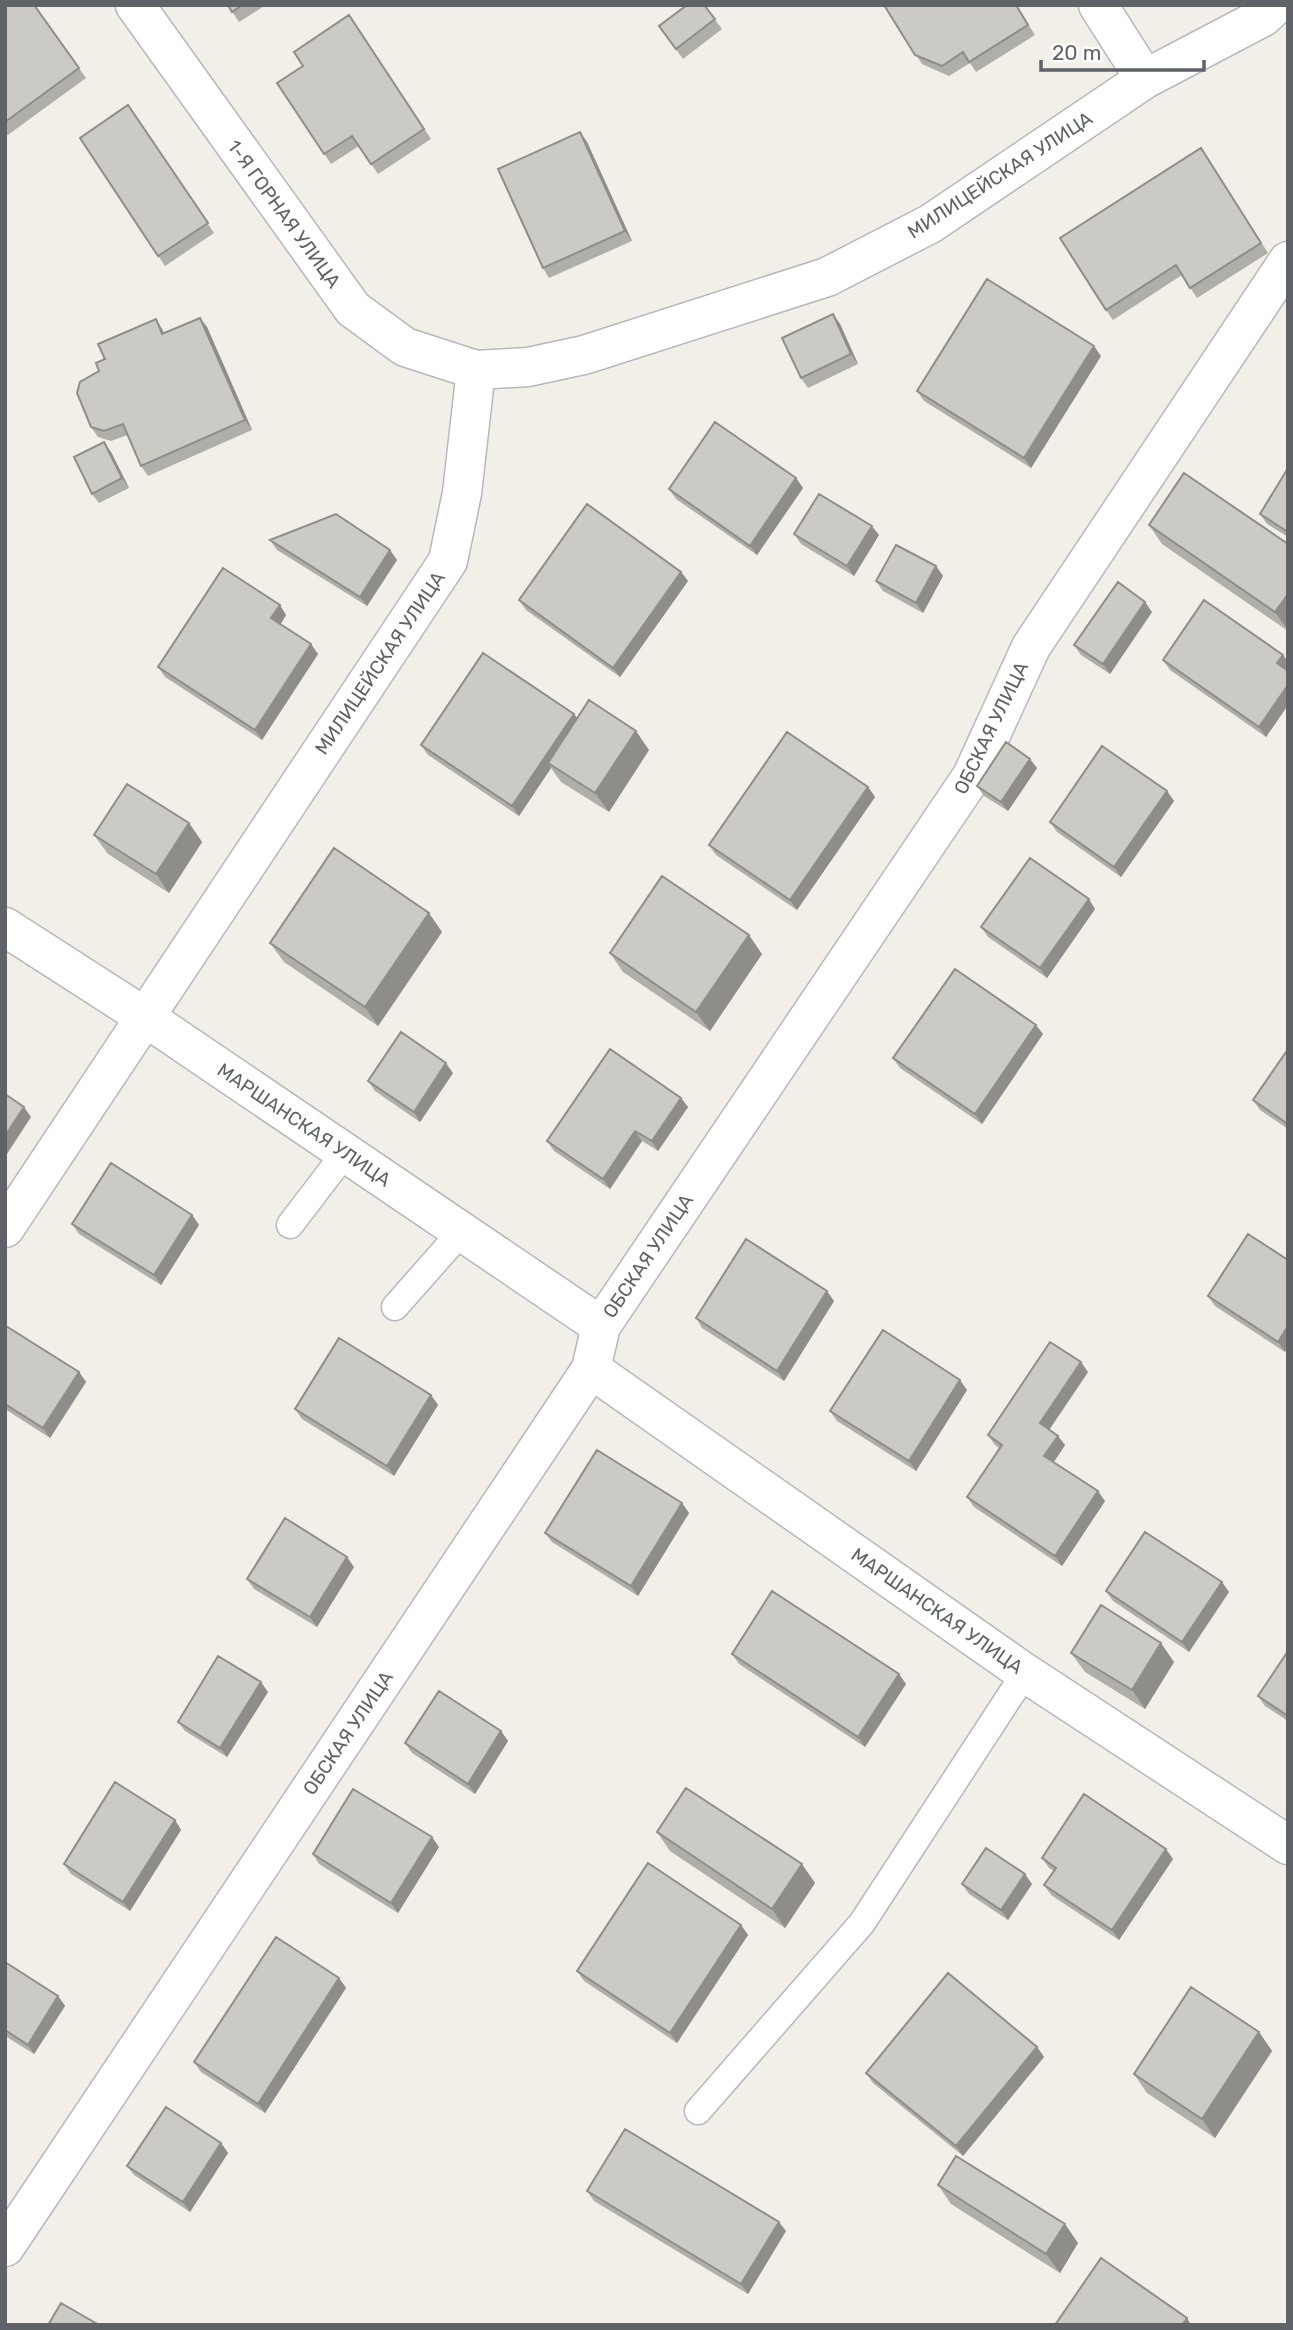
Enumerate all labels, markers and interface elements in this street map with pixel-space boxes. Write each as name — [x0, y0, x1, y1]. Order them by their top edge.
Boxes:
scale bar — [1041, 28, 1204, 72]
text: 20 m — [1052, 40, 1101, 65]
street label: МИЛИЦЕЙСКАЯ УЛИЦА — [903, 106, 1097, 243]
street label: 1-Я ГОРНАЯ УЛИЦА — [223, 135, 346, 293]
street label: МИЛИЦЕЙСКАЯ УЛИЦА — [310, 567, 450, 759]
street label: ОБСКАЯ УЛИЦА — [949, 658, 1033, 798]
street label: МАРШАНСКАЯ УЛИЦА — [213, 1058, 395, 1192]
street label: ОБСКАЯ УЛИЦА — [598, 1189, 698, 1322]
street label: МАРШАНСКАЯ УЛИЦА — [847, 1543, 1027, 1679]
street label: ОБСКАЯ УЛИЦА — [298, 1666, 398, 1799]

